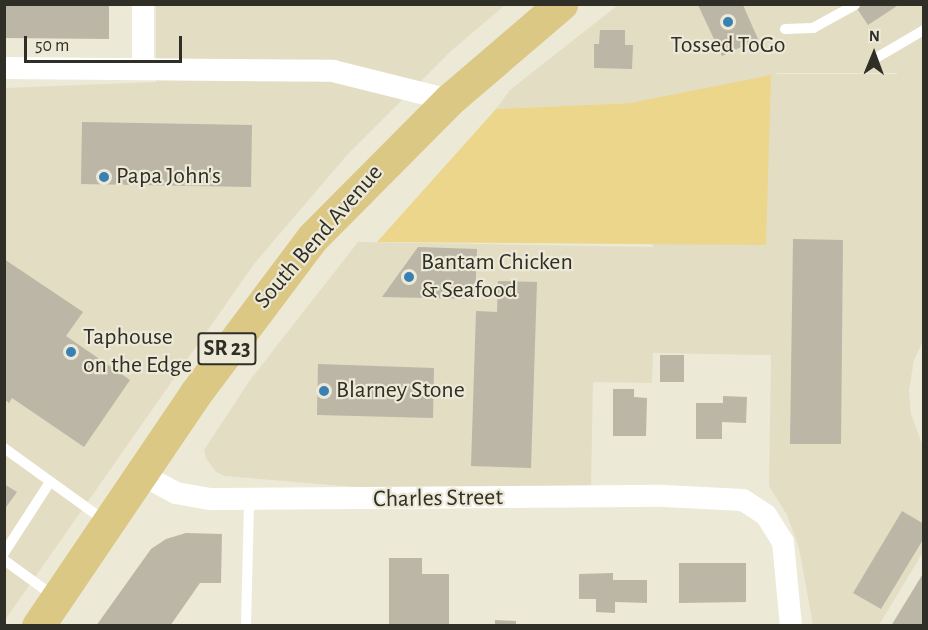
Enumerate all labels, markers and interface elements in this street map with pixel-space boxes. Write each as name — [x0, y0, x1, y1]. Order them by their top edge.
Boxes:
marker: Tossed ToGo — [721, 15, 735, 29]
scale bar — [27, 24, 184, 62]
north arrow — [844, 24, 904, 84]
text: N — [869, 28, 880, 44]
place label: Tossed ToGo — [671, 32, 785, 60]
text: 50 m — [35, 37, 69, 55]
street label: South Bend Avenue — [249, 159, 389, 315]
place label: Papa John's — [116, 163, 221, 191]
marker: Papa John's — [97, 170, 111, 184]
place label: Bantam Chicken & Seafood — [421, 249, 573, 305]
marker: Bantam Chicken & Seafood — [402, 270, 416, 284]
place label: Taphouse on the Edge — [83, 324, 192, 380]
road number: SR 23 — [197, 330, 257, 368]
marker: Taphouse on the Edge — [64, 345, 78, 359]
place label: Blarney Stone — [336, 377, 465, 405]
marker: Blarney Stone — [317, 384, 331, 398]
street label: Charles Street — [373, 483, 503, 515]

